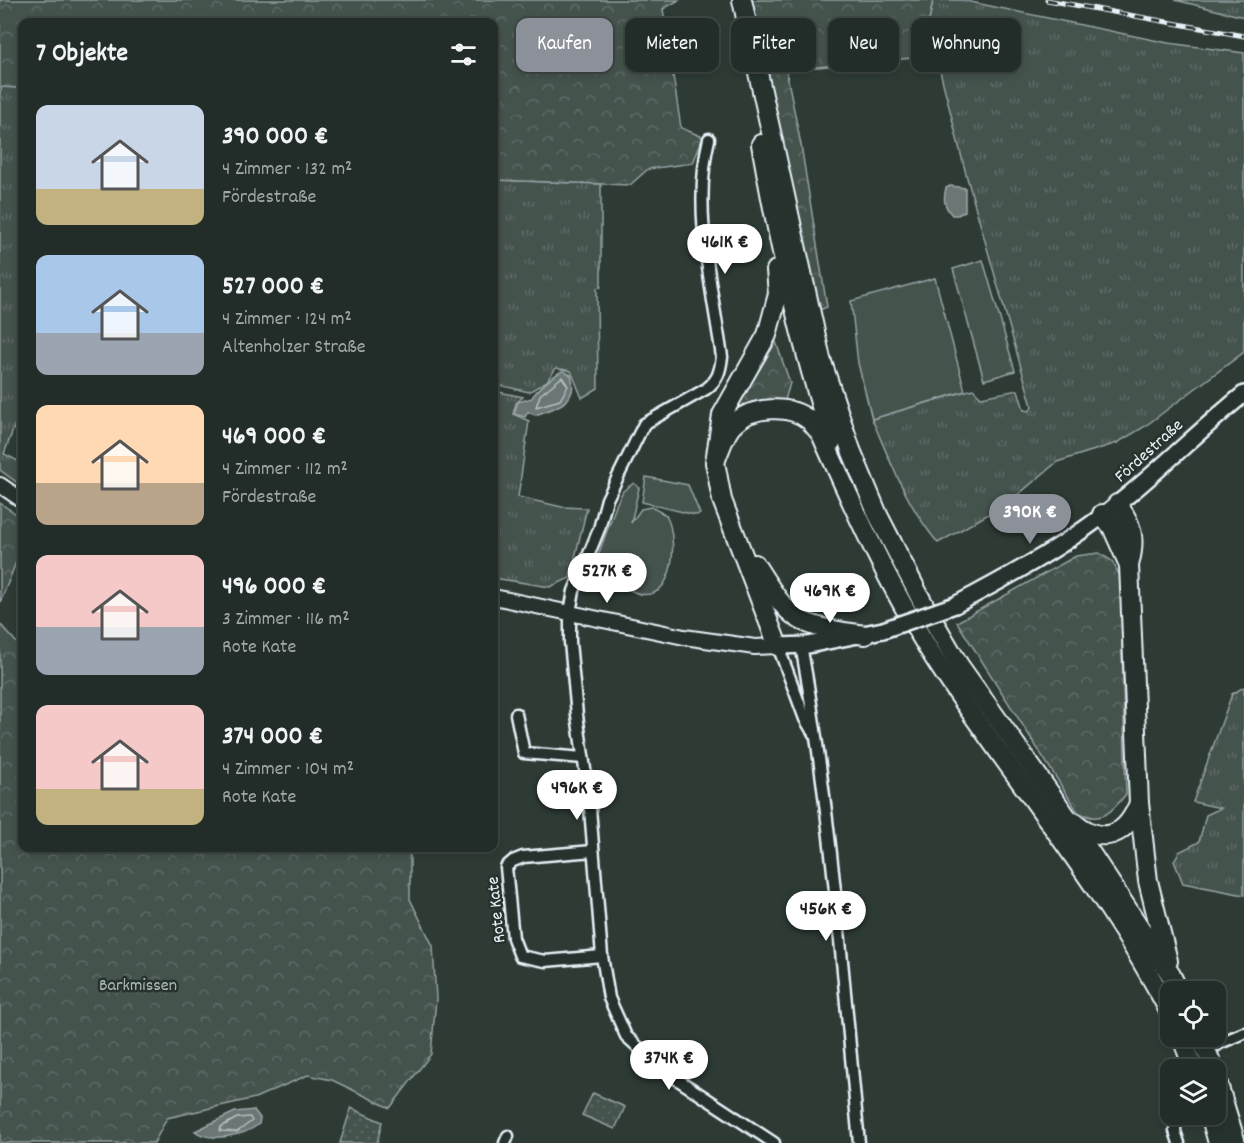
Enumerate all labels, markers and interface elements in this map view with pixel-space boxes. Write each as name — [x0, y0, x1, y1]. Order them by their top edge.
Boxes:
chip: Kaufen — [516, 18, 613, 72]
chip: Mieten — [625, 18, 719, 72]
chip: Filter — [731, 18, 816, 72]
chip: Neu — [828, 18, 899, 72]
chip: Wohnung — [911, 18, 1021, 72]
text: 7 Objekte — [36, 36, 128, 73]
icon: filters — [447, 38, 480, 71]
text: 390 000 € — [222, 119, 329, 156]
icon: home — [84, 129, 156, 201]
text: 4 Zimmer · 132 m² — [222, 156, 352, 184]
text: Fördestraße — [222, 184, 316, 212]
pin: 461K € — [676, 224, 774, 275]
text: 461K € — [701, 229, 749, 257]
text: 527 000 € — [222, 269, 324, 306]
icon: home — [84, 279, 156, 351]
text: 4 Zimmer · 124 m² — [222, 306, 352, 334]
text: Altenholzer Straße — [222, 334, 366, 362]
street label: Fördestraße — [1110, 414, 1190, 490]
text: 469 000 € — [222, 419, 326, 456]
icon: home — [84, 429, 156, 501]
text: 4 Zimmer · 112 m² — [222, 456, 348, 484]
text: Fördestraße — [222, 484, 316, 512]
pin: 390K € — [981, 494, 1079, 545]
text: 390K € — [1003, 499, 1057, 527]
pin: 527K € — [558, 553, 656, 604]
text: 527K € — [582, 558, 632, 586]
text: 496 000 € — [222, 569, 326, 606]
pin: 469K € — [781, 573, 879, 624]
text: 469K € — [804, 578, 856, 606]
icon: home — [84, 579, 156, 651]
text: 3 Zimmer · 116 m² — [222, 606, 350, 634]
text: Rote Kate — [222, 634, 296, 662]
text: 374 000 € — [222, 719, 323, 756]
icon: home — [84, 729, 156, 801]
text: 4 Zimmer · 104 m² — [222, 756, 354, 784]
pin: 496K € — [528, 770, 626, 821]
text: 496K € — [551, 775, 603, 803]
text: Rote Kate — [222, 784, 296, 812]
street label: Rote Kate — [482, 875, 513, 944]
pin: 456K € — [777, 891, 875, 942]
text: 456K € — [800, 896, 852, 924]
park label: Barkmissen — [99, 974, 177, 999]
map controls — [1160, 981, 1226, 1125]
button: locate — [1160, 981, 1226, 1047]
pin: 374K € — [620, 1040, 718, 1091]
text: 374K € — [644, 1045, 694, 1073]
button: layers — [1160, 1059, 1226, 1125]

